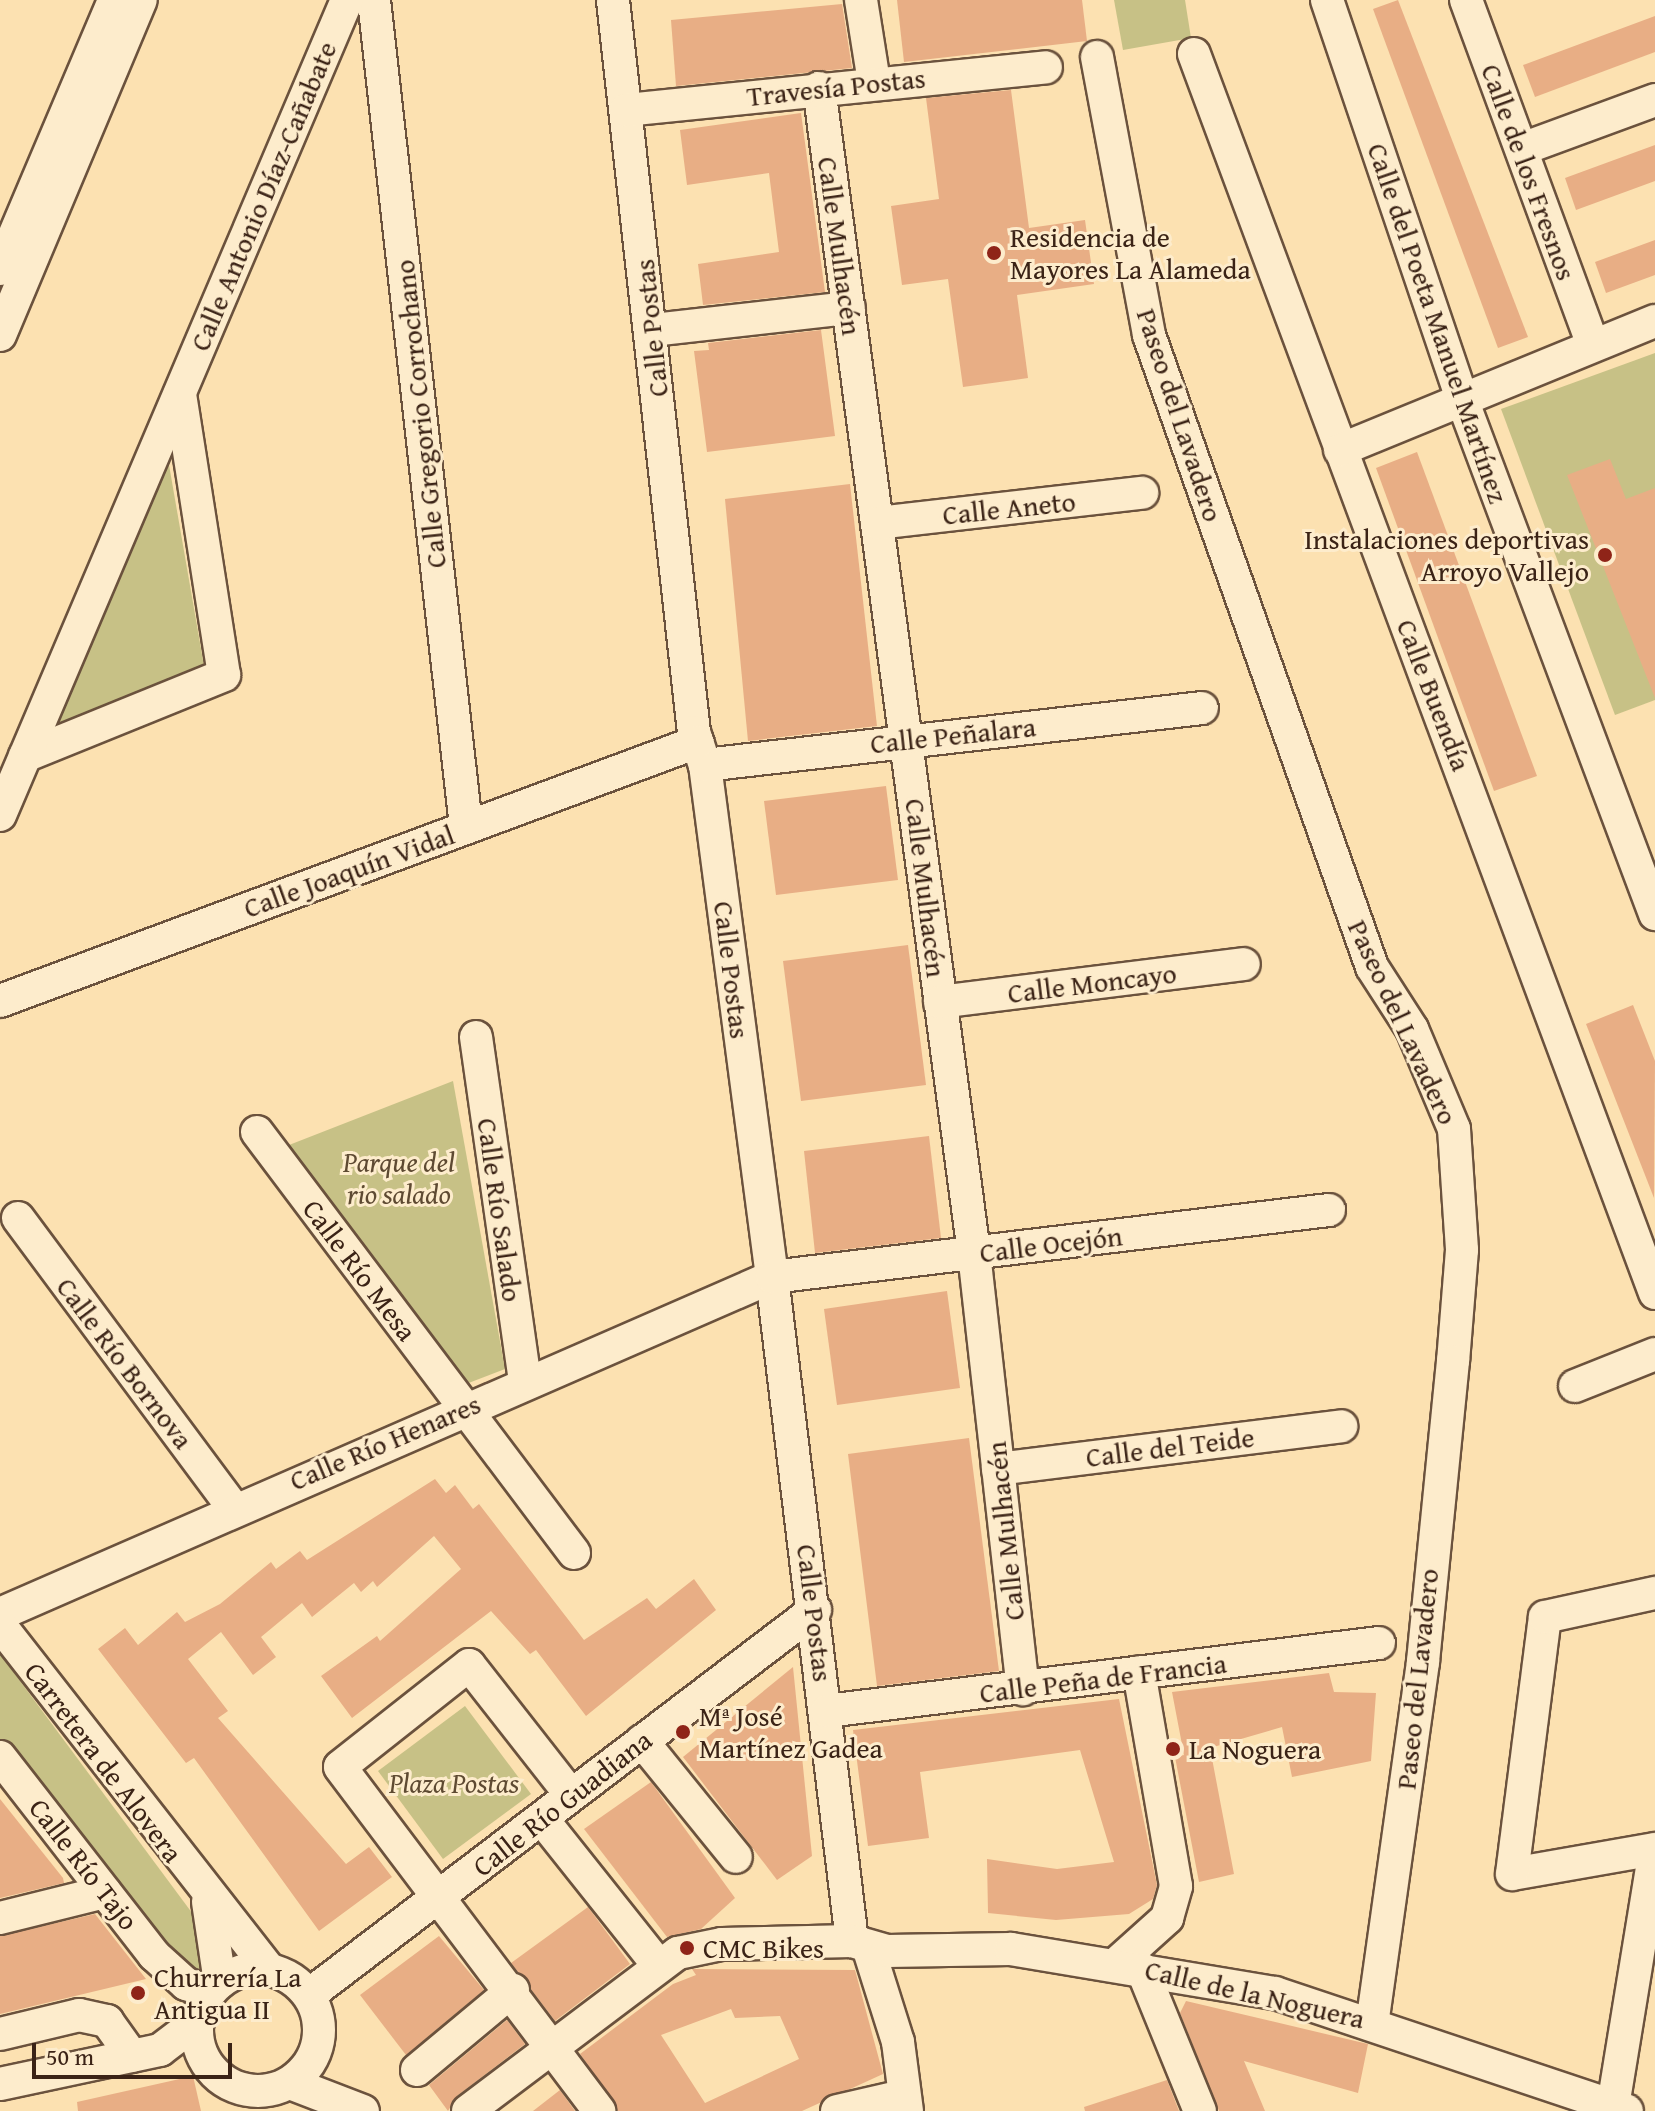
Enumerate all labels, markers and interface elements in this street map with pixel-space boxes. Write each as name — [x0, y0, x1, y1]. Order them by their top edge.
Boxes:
street label: Calle Antonio Díaz-Cañabate — [183, 36, 343, 356]
street label: Calle de los Fresnos — [1474, 59, 1584, 285]
street label: Travesía Postas — [745, 61, 927, 113]
street label: Calle del Poeta Manuel Martínez — [1361, 139, 1515, 507]
street label: Calle Mulhacén — [811, 155, 869, 337]
place label: Residencia de Mayores La Alameda — [1010, 220, 1251, 286]
marker: Residencia de Mayores La Alameda — [985, 244, 1003, 262]
street label: Calle Gregorio Corrochano — [387, 258, 453, 570]
street label: Calle Postas — [627, 258, 675, 398]
street label: Paseo del Lavadero — [1130, 304, 1230, 526]
street label: Calle Aneto — [941, 484, 1077, 532]
place label: Instalaciones deportivas Arroyo Vallejo — [1304, 522, 1589, 588]
marker: Instalaciones deportivas Arroyo Vallejo — [1596, 546, 1614, 564]
street label: Calle Buendía — [1390, 615, 1478, 775]
street label: Calle Peñalara — [869, 710, 1037, 760]
street label: Calle Mulhacén — [898, 797, 954, 979]
street label: Calle Joaquín Vidal — [239, 817, 459, 925]
street label: Calle Postas — [707, 899, 757, 1041]
street label: Paseo del Lavadero — [1341, 914, 1465, 1130]
street label: Calle Moncayo — [1006, 956, 1178, 1010]
street label: Calle Río Salado — [470, 1116, 530, 1304]
park label: Parque del rio salado — [343, 1145, 455, 1211]
street label: Calle Río Mesa — [296, 1193, 424, 1347]
street label: Calle Ocejón — [978, 1219, 1124, 1269]
street label: Calle Río Bornova — [50, 1271, 200, 1455]
street label: Calle Río Henares — [285, 1387, 485, 1497]
street label: Calle del Teide — [1084, 1420, 1256, 1474]
street label: Calle Mulhacén — [979, 1440, 1031, 1622]
street label: Calle Postas — [790, 1542, 840, 1684]
street label: Paseo del Lavadero — [1389, 1567, 1445, 1791]
street label: Calle Peña de Francia — [978, 1646, 1228, 1710]
street label: Carretera de Alovera — [18, 1655, 190, 1869]
place label: Mª José Martínez Gadea — [699, 1699, 883, 1765]
street label: Calle Río Guadiana — [466, 1723, 658, 1883]
marker: Mª José Martínez Gadea — [674, 1723, 692, 1741]
place label: La Noguera — [1189, 1732, 1321, 1766]
marker: La Noguera — [1164, 1740, 1182, 1758]
park label: Plaza Postas — [389, 1766, 519, 1800]
street label: Calle Río Tajo — [22, 1792, 146, 1936]
place label: CMC Bikes — [703, 1931, 824, 1965]
marker: CMC Bikes — [678, 1939, 696, 1957]
street label: Calle de la Noguera — [1142, 1952, 1368, 2036]
place label: Churrería La Antigua II — [154, 1960, 302, 2026]
marker: Churrería La Antigua II — [129, 1984, 147, 2002]
scale bar — [36, 2027, 236, 2077]
text: 50 m — [46, 2039, 94, 2074]

